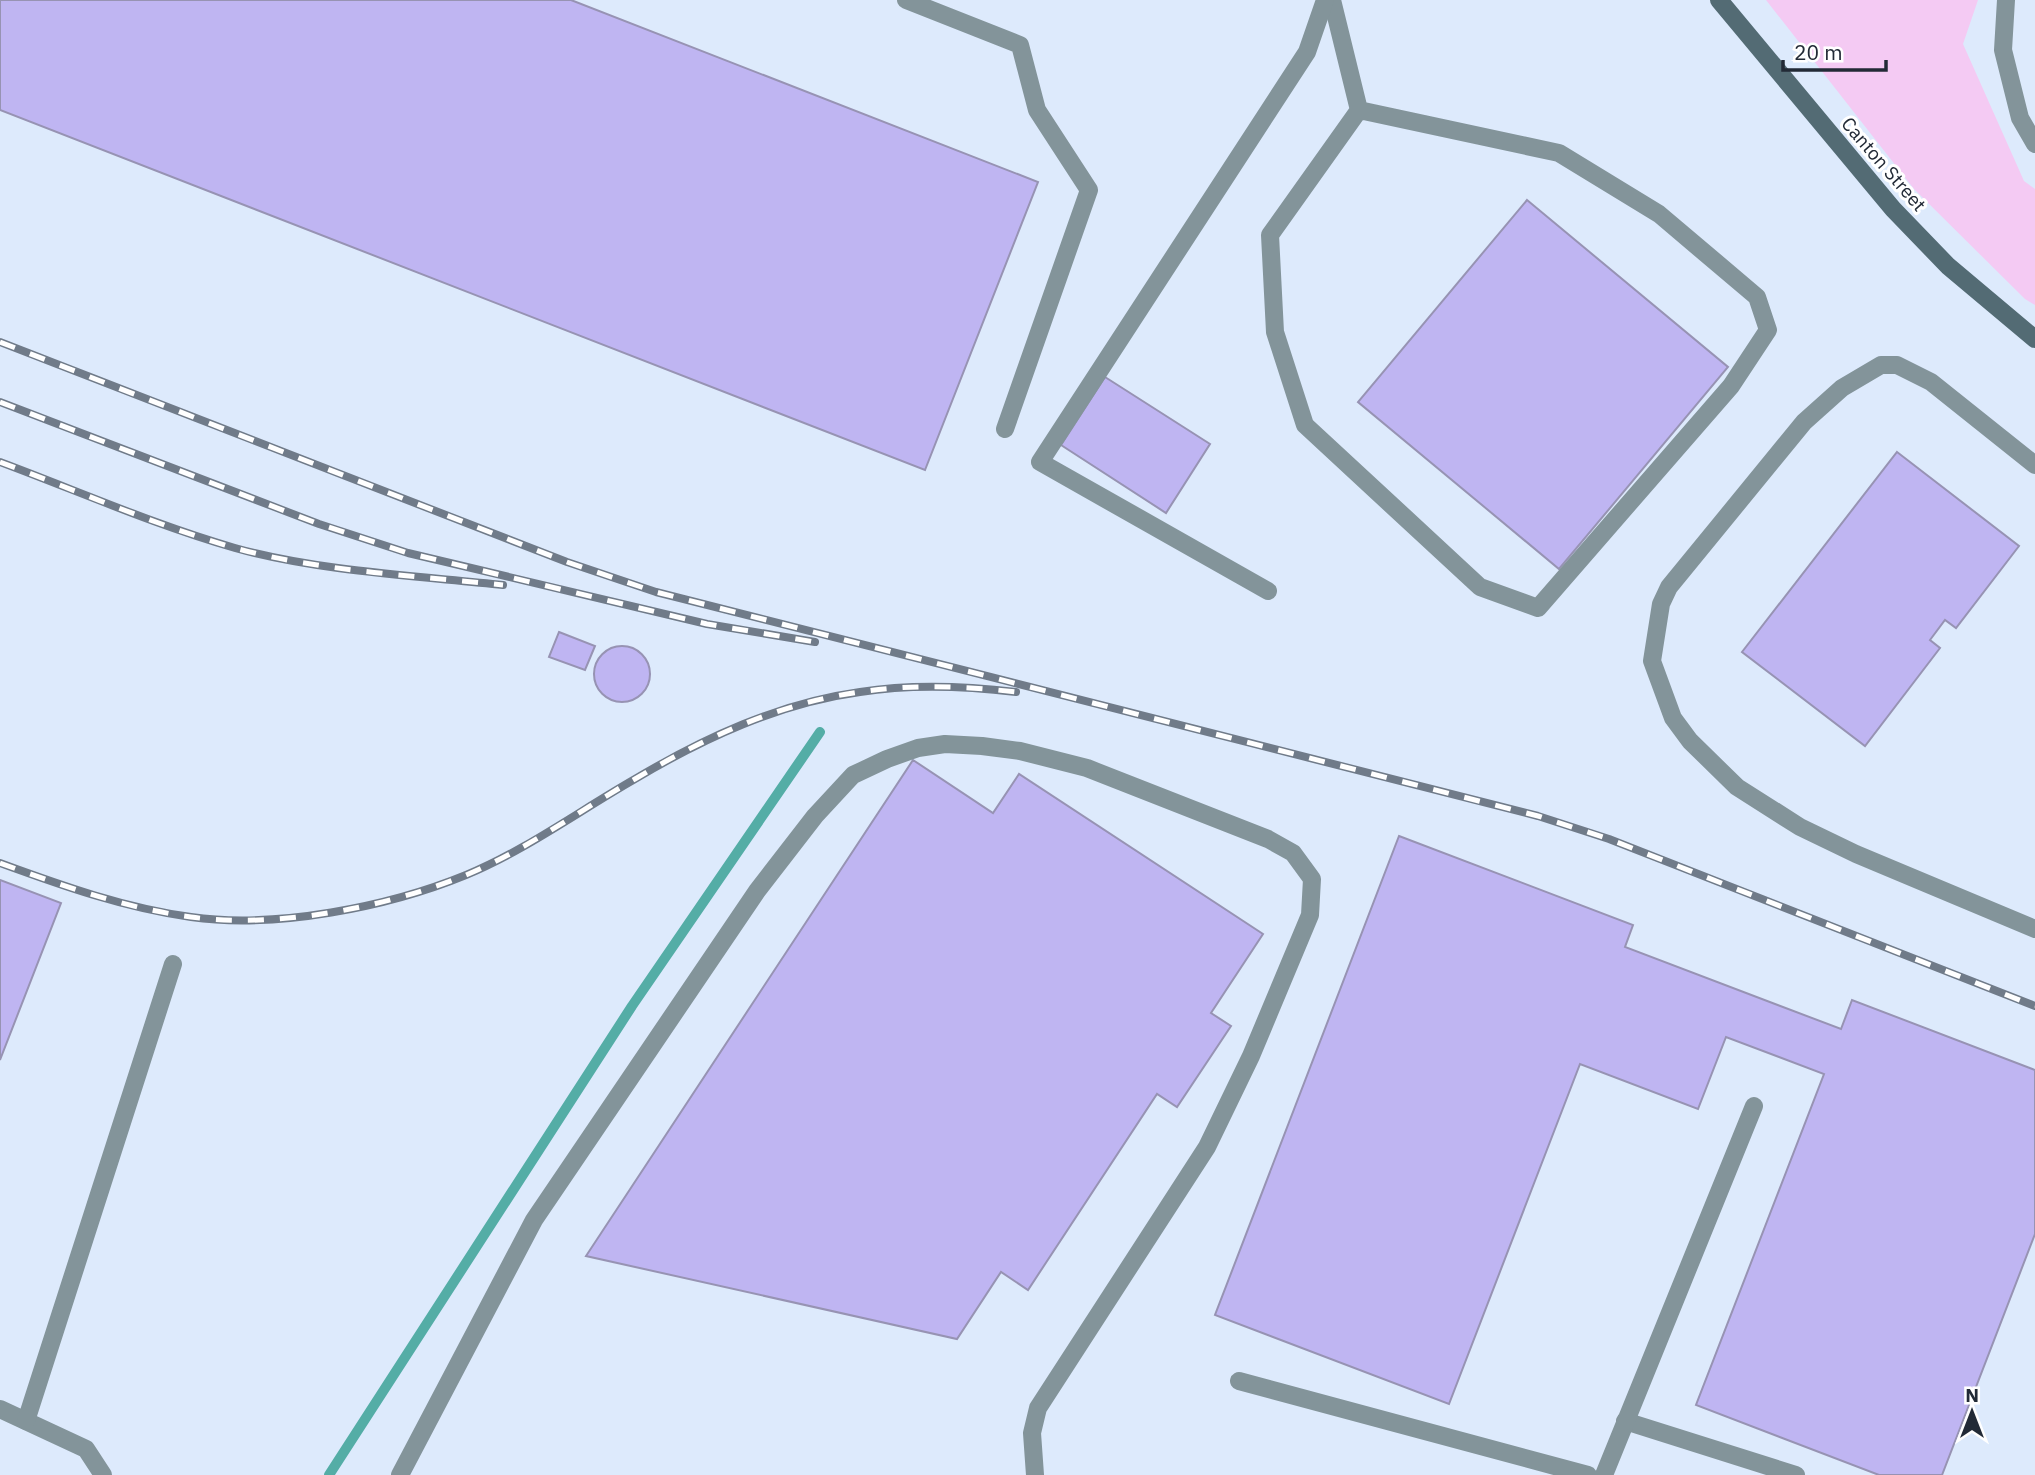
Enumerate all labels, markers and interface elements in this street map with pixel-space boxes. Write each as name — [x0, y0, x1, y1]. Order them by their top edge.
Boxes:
scale bar — [1783, 28, 1886, 72]
text: 20 m — [1794, 38, 1843, 66]
street label: Canton Street — [1836, 112, 1932, 216]
north arrow — [1937, 1377, 2007, 1447]
text: N — [1965, 1383, 1979, 1407]

